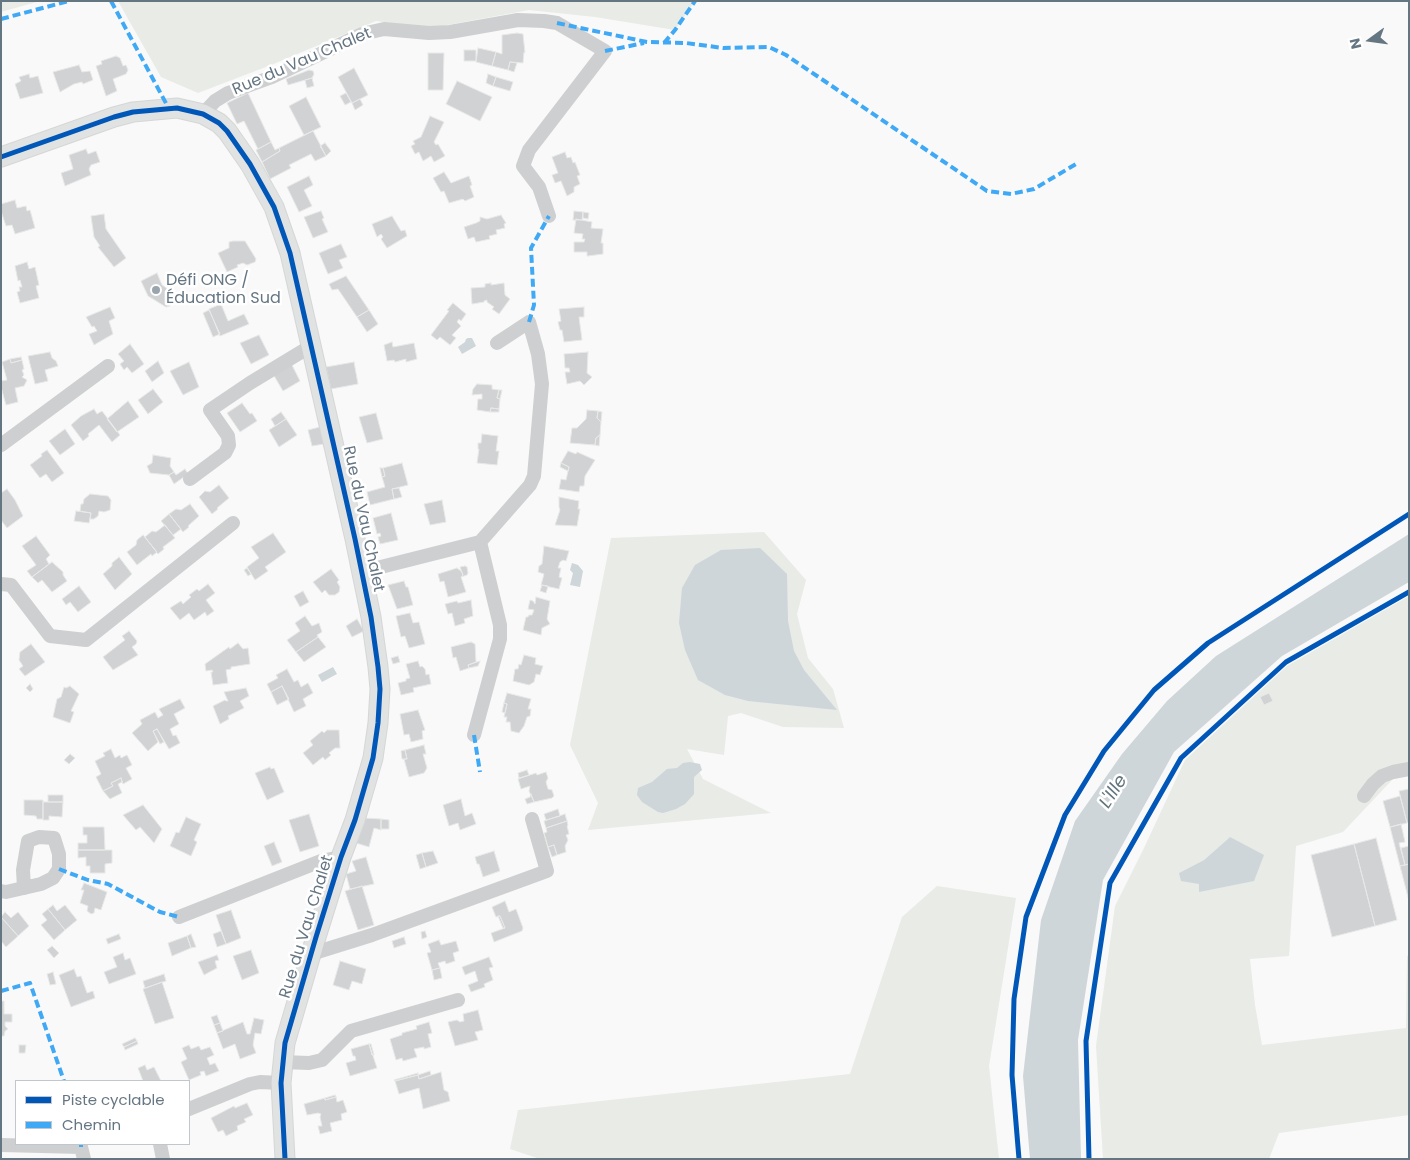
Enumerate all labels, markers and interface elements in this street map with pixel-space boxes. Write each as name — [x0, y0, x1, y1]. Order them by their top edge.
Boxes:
north arrow — [1345, 15, 1395, 65]
street label: Rue du Vau Chalet — [230, 24, 374, 100]
text: N — [1344, 36, 1366, 51]
place label: Défi ONG / Éducation Sud — [166, 271, 281, 309]
marker: Défi ONG / Éducation Sud — [150, 284, 162, 296]
street label: Rue du Vau Chalet — [338, 444, 388, 594]
water label: L'Ille — [1095, 771, 1133, 813]
street label: Rue du Vau Chalet — [276, 853, 338, 1001]
legend — [15, 1080, 190, 1145]
text: Piste cyclable — [62, 1089, 165, 1110]
text: Chemin — [62, 1114, 121, 1135]

